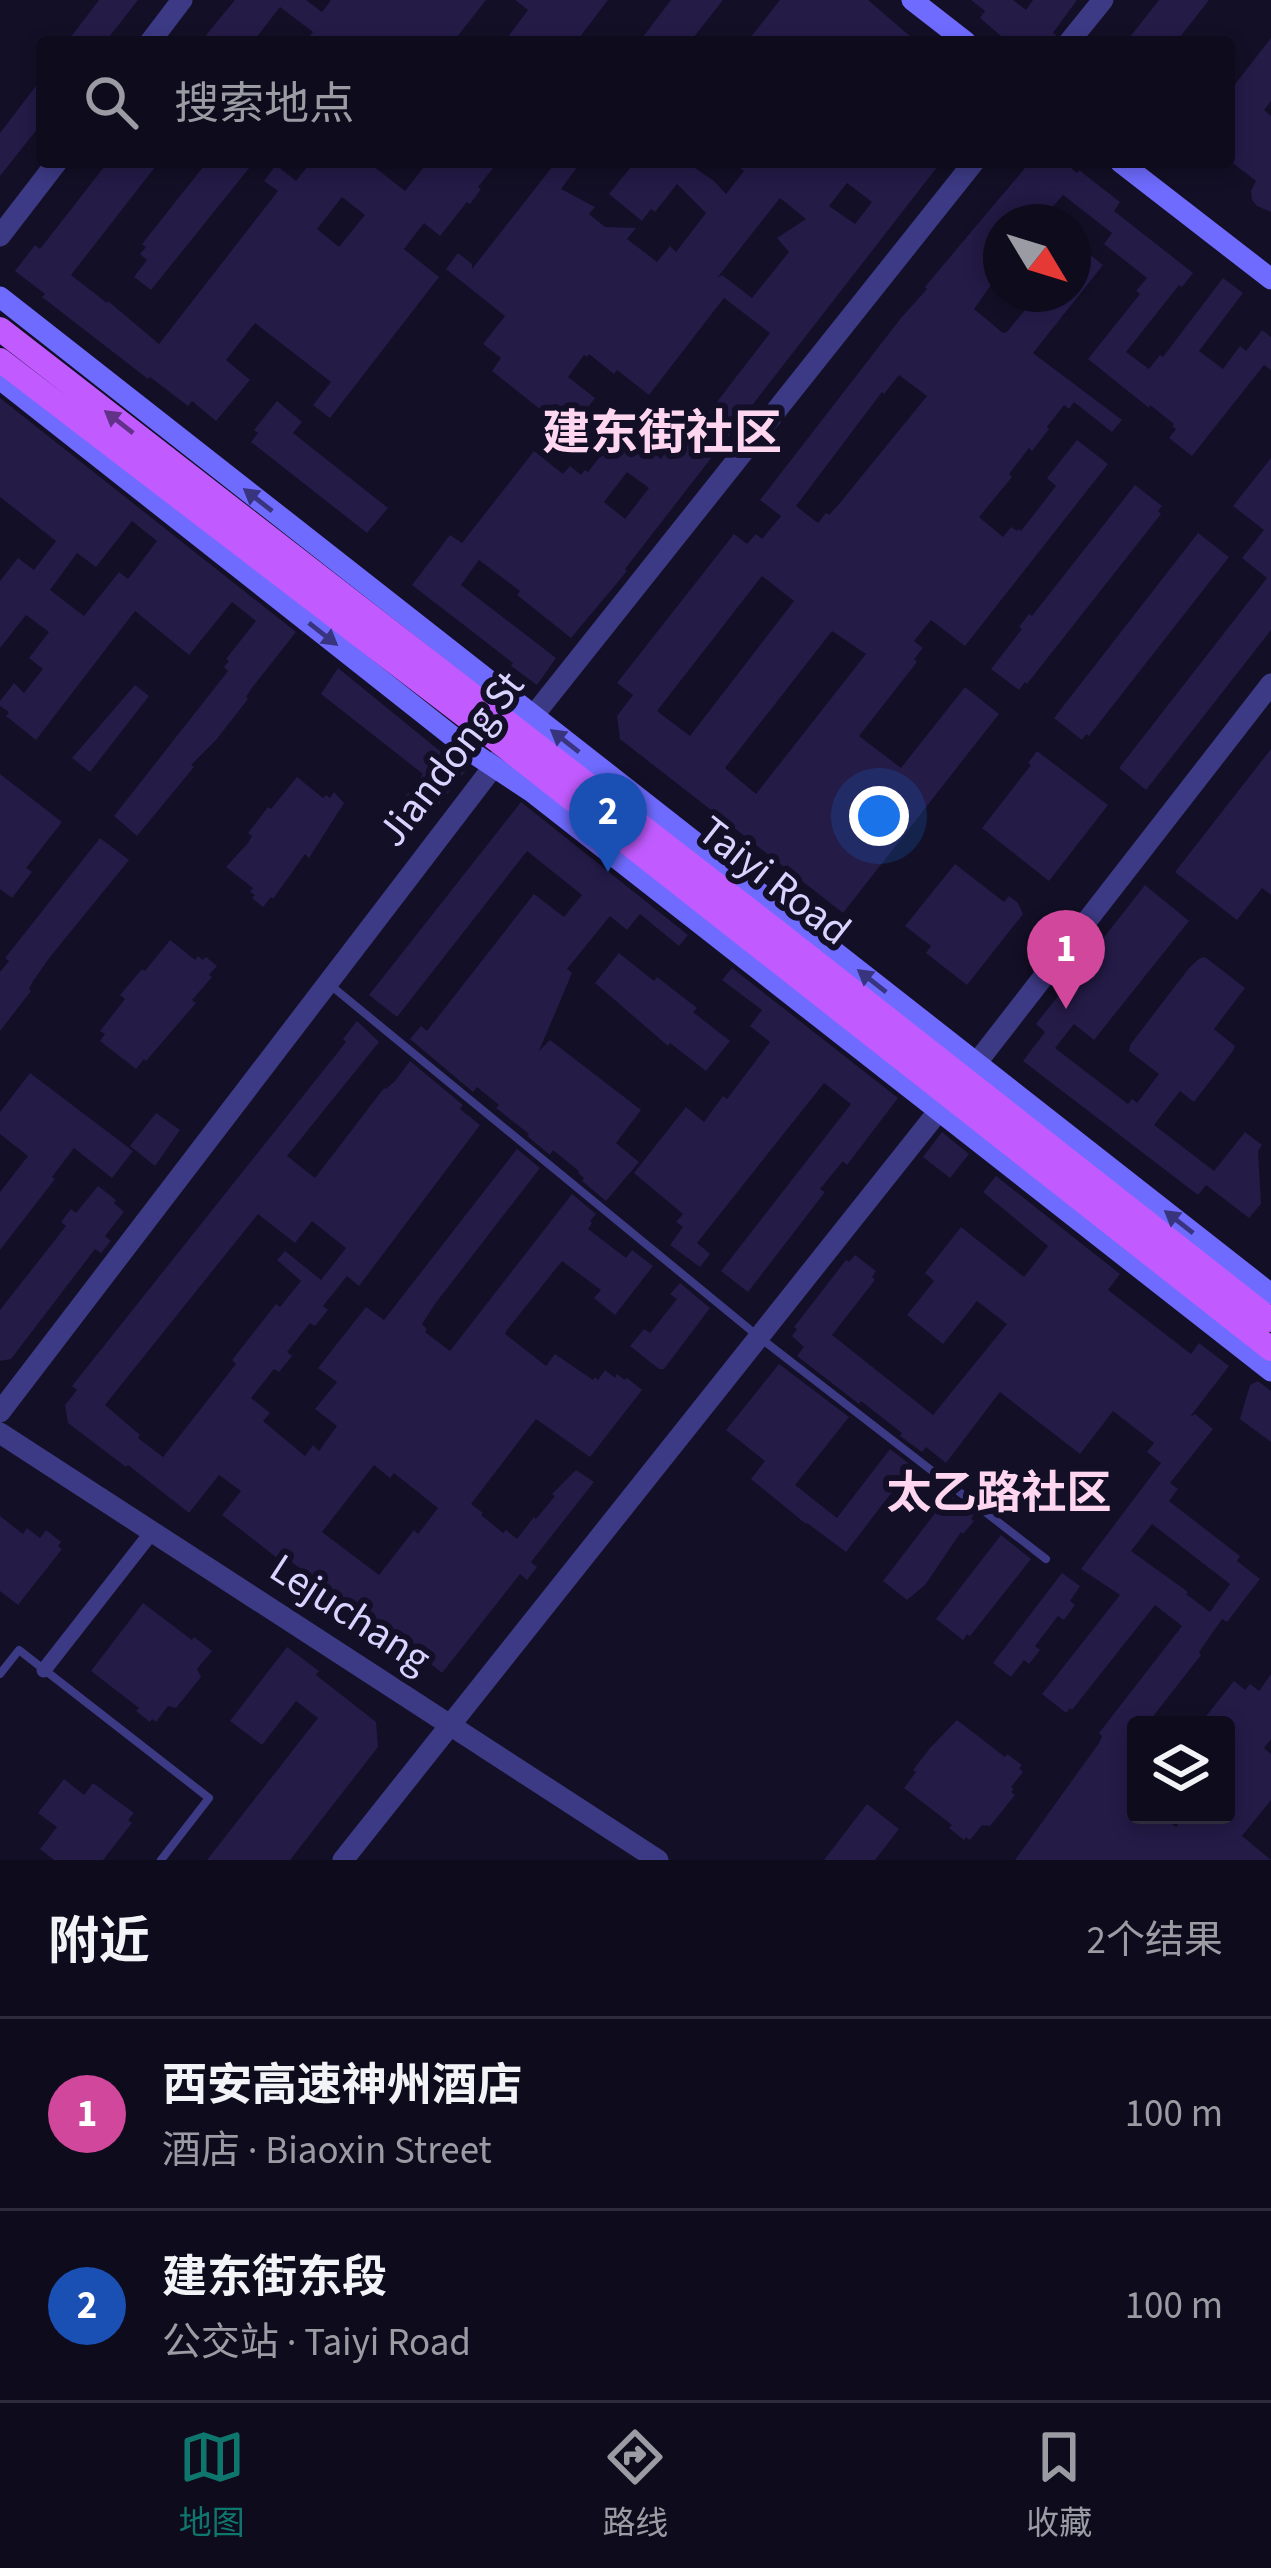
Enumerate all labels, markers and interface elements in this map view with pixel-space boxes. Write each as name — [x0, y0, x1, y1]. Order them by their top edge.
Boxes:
search box — [36, 36, 1235, 168]
icon: search — [78, 69, 144, 135]
text: 搜索地点 — [174, 73, 354, 137]
north arrow — [983, 204, 1091, 312]
district label: 建东街社区 — [542, 400, 782, 468]
one-way arrow — [103, 410, 134, 434]
one-way arrow — [243, 488, 274, 513]
one-way arrow — [307, 621, 338, 646]
street label: Jiandong St — [363, 658, 539, 860]
one-way arrow — [550, 729, 581, 754]
pin: 2 — [569, 773, 647, 872]
your location — [849, 786, 909, 846]
street label: Taiyi Road — [685, 802, 863, 960]
pin: 1 — [1027, 910, 1105, 1009]
one-way arrow — [857, 970, 888, 994]
one-way arrow — [1163, 1210, 1194, 1235]
district label: 太乙路社区 — [886, 1462, 1112, 1526]
street label: Lejuchang — [258, 1539, 442, 1689]
map controls — [1127, 1716, 1235, 1824]
button: layers — [1127, 1716, 1235, 1824]
text: 附近 — [48, 1906, 150, 1978]
text: 2个结果 — [1087, 1913, 1223, 1969]
text: 西安高速神州酒店 — [162, 2054, 522, 2118]
text: 1 — [77, 2086, 97, 2142]
text: 100 m — [1125, 2086, 1223, 2142]
text: 酒店 · Biaoxin Street — [162, 2123, 492, 2179]
text: 建东街东段 — [162, 2246, 387, 2310]
text: 2 — [77, 2278, 97, 2334]
text: 100 m — [1125, 2278, 1223, 2334]
text: 公交站 · Taiyi Road — [162, 2315, 471, 2371]
tab: 地图 — [179, 2424, 245, 2547]
tab: 路线 — [602, 2424, 668, 2547]
tab: 收藏 — [1026, 2424, 1092, 2547]

